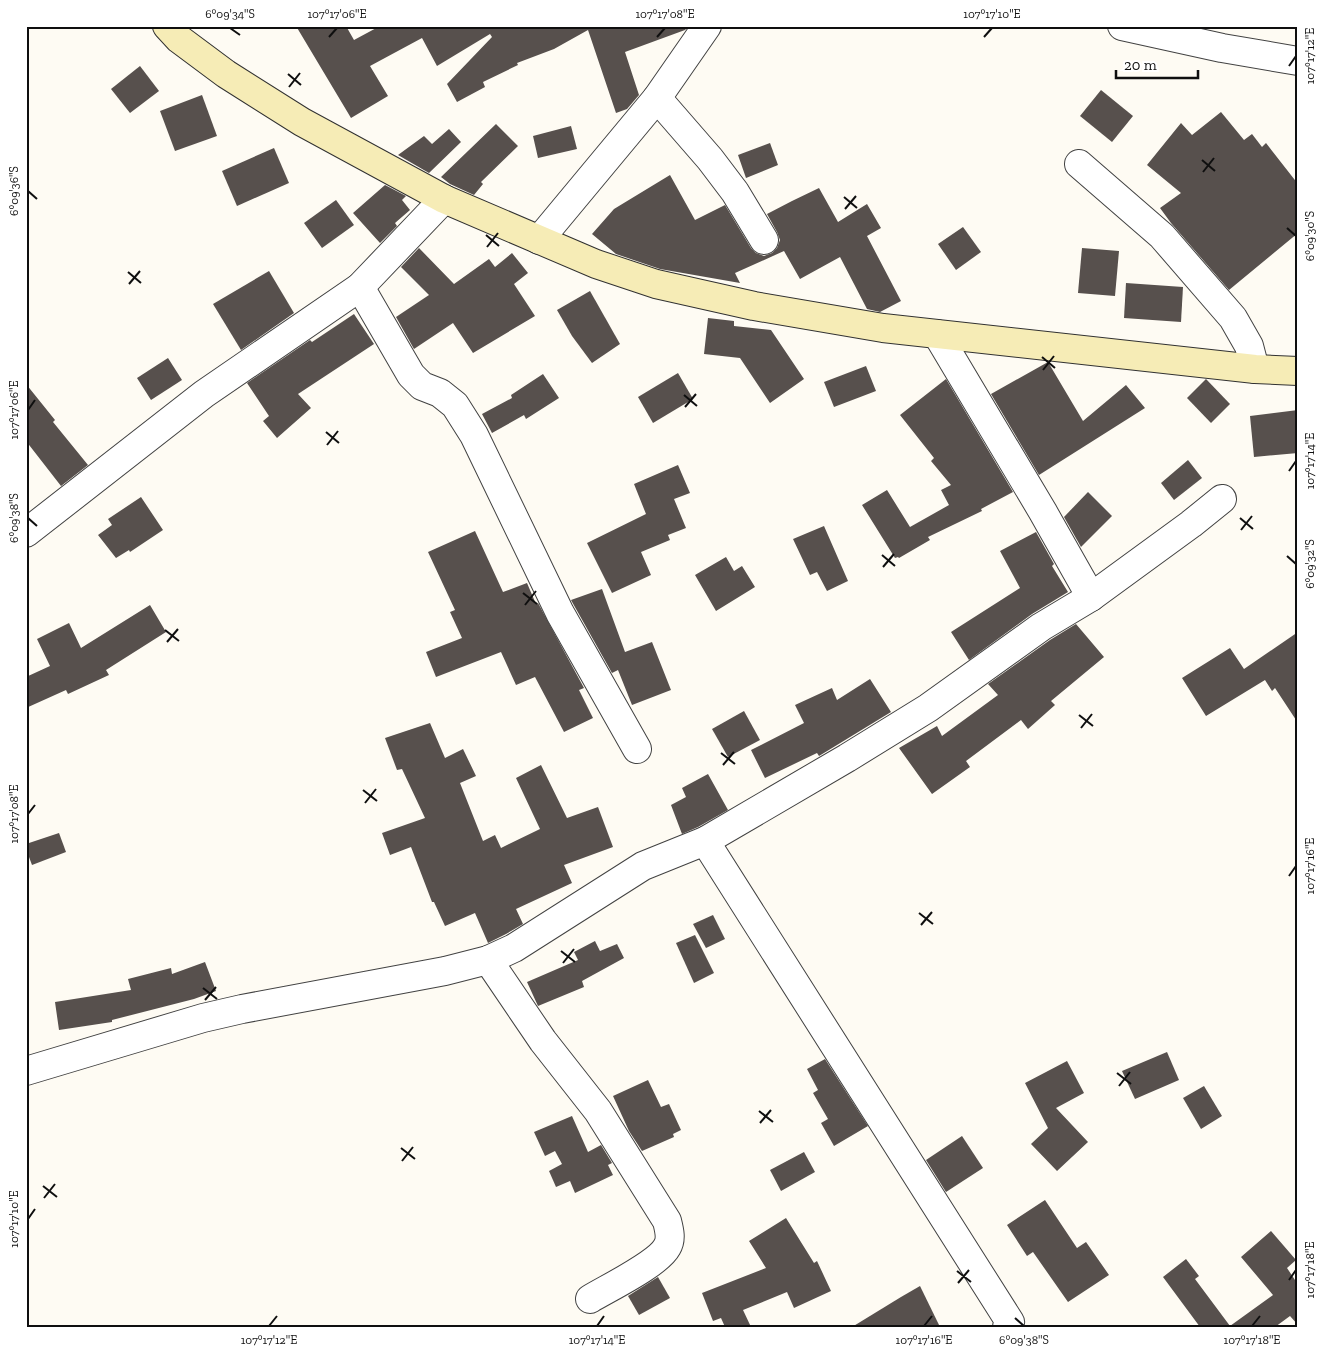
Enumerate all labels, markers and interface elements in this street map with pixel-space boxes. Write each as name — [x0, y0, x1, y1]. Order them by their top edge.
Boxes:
text: 6°09'34"S — [205, 7, 255, 21]
text: 107°17'06"E — [307, 7, 367, 21]
text: 107°17'08"E — [635, 7, 695, 21]
text: 107°17'10"E — [963, 7, 1021, 21]
text: 107°17'12"E — [1303, 28, 1317, 84]
scale bar — [1116, 48, 1199, 80]
text: 20 m — [1124, 56, 1157, 74]
text: 6°09'36"S — [7, 166, 21, 216]
text: 6°09'30"S — [1303, 211, 1317, 261]
text: 107°17'06"E — [7, 380, 21, 440]
text: 107°17'14"E — [1303, 433, 1317, 489]
text: 6°09'38"S — [7, 493, 21, 543]
text: 6°09'32"S — [1303, 539, 1317, 589]
text: 107°17'08"E — [7, 784, 21, 844]
text: 107°17'16"E — [1303, 838, 1317, 894]
text: 107°17'10"E — [7, 1190, 21, 1248]
text: 107°17'18"E — [1303, 1242, 1317, 1298]
text: 107°17'12"E — [241, 1333, 297, 1347]
text: 107°17'14"E — [569, 1333, 625, 1347]
text: 107°17'16"E — [896, 1333, 952, 1347]
text: 6°09'38"S — [999, 1333, 1049, 1347]
text: 107°17'18"E — [1224, 1333, 1280, 1347]

